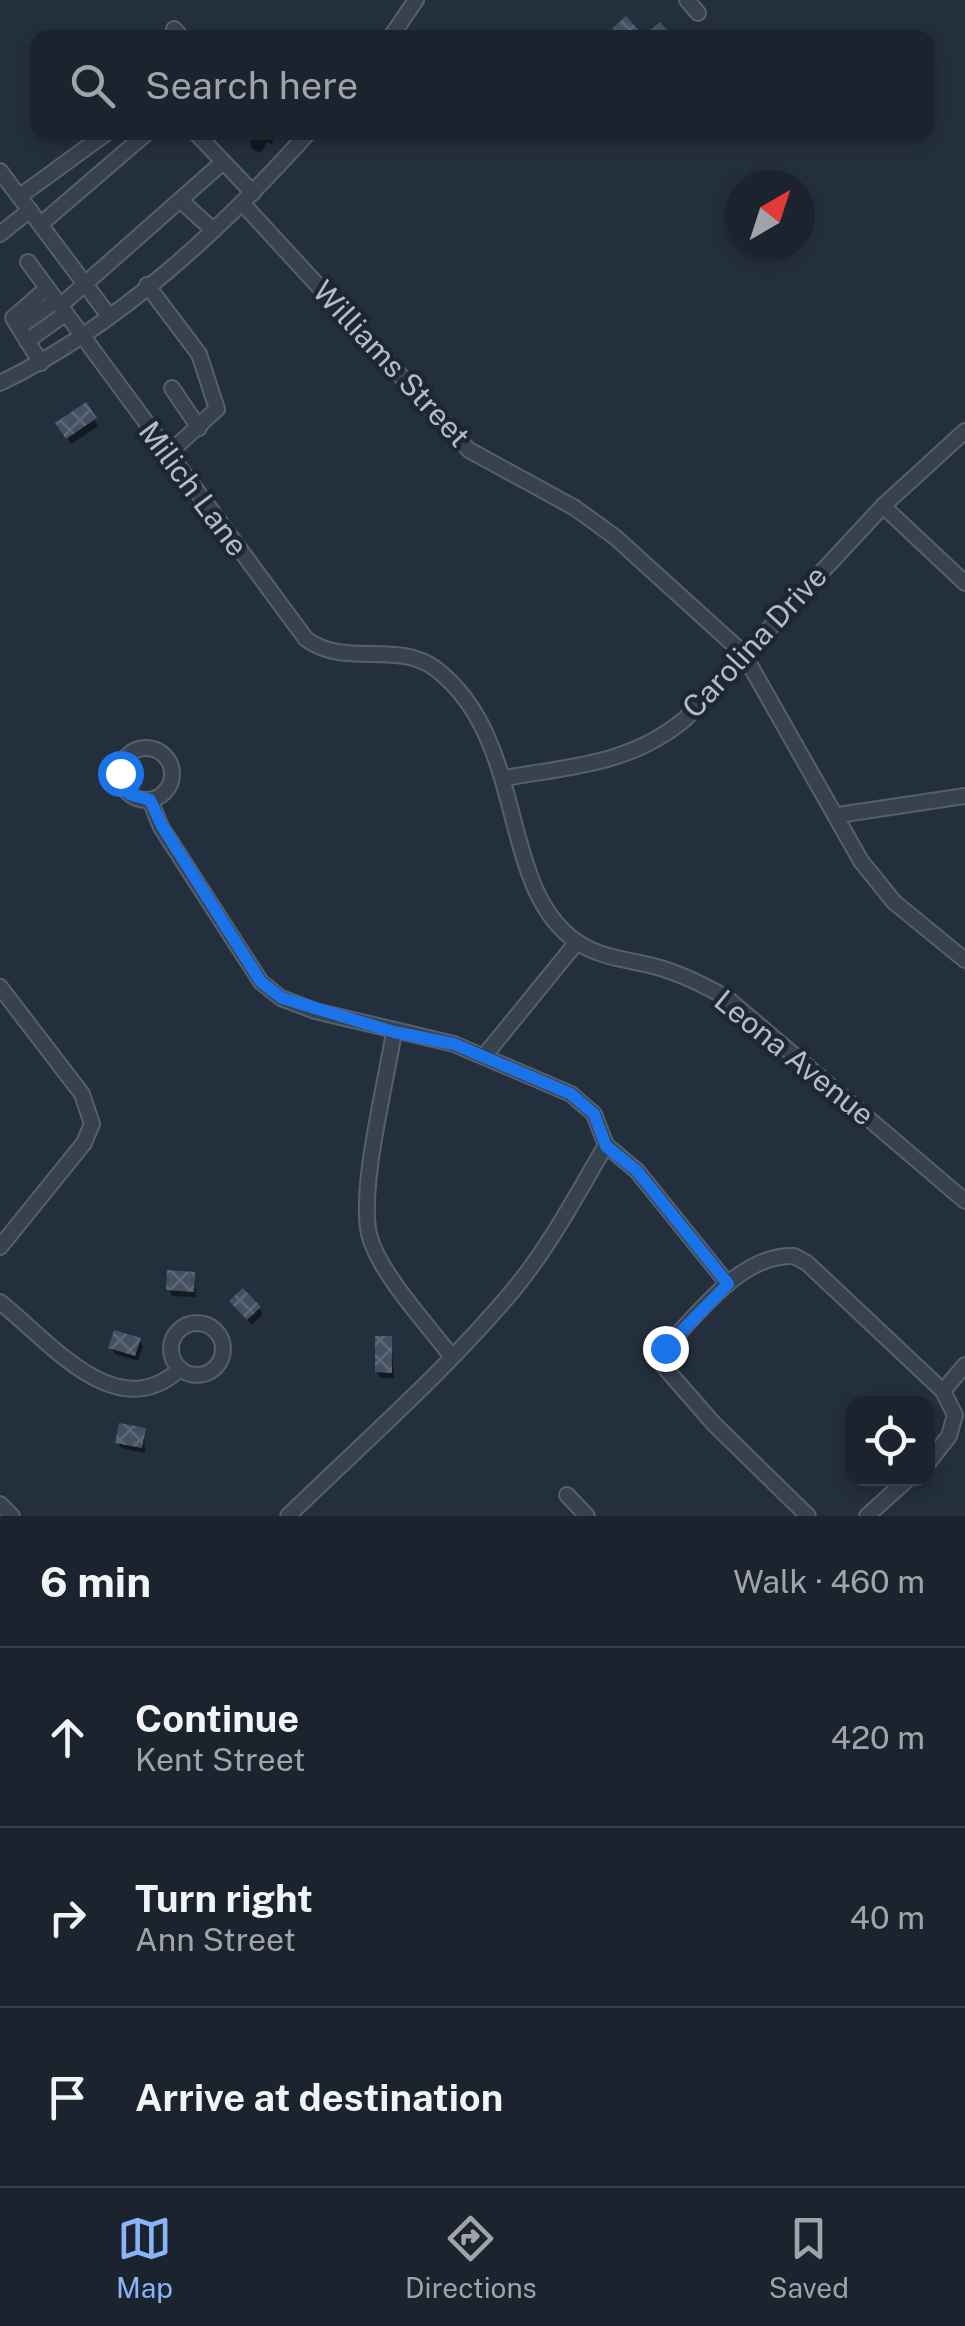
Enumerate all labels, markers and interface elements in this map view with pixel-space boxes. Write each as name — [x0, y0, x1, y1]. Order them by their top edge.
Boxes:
search box — [30, 30, 935, 140]
icon: search — [65, 58, 120, 113]
text: Search here — [145, 63, 358, 108]
north arrow — [725, 170, 815, 260]
street label: Williams Street — [306, 273, 478, 454]
street label: Milich Lane — [132, 414, 256, 563]
street label: Carolina Drive — [675, 558, 834, 725]
route start — [98, 751, 144, 797]
street label: Leona Avenue — [708, 982, 882, 1133]
route end — [643, 1326, 689, 1372]
map controls — [845, 1396, 935, 1486]
button: locate — [845, 1396, 935, 1486]
text: 6 min — [40, 1557, 151, 1606]
text: Walk · 460 m — [733, 1563, 925, 1600]
text: Continue — [135, 1696, 299, 1741]
icon: ahead — [40, 1710, 95, 1765]
text: 420 m — [831, 1719, 925, 1756]
text: Kent Street — [135, 1741, 306, 1778]
text: Turn right — [135, 1876, 313, 1921]
icon: right — [40, 1890, 95, 1945]
text: 40 m — [850, 1899, 925, 1936]
text: Ann Street — [135, 1921, 296, 1958]
icon: arrive — [40, 2070, 95, 2125]
text: Arrive at destination — [135, 2075, 503, 2120]
tab: Map — [116, 2211, 173, 2304]
tab: Directions — [405, 2211, 537, 2304]
tab: Saved — [769, 2211, 849, 2304]

